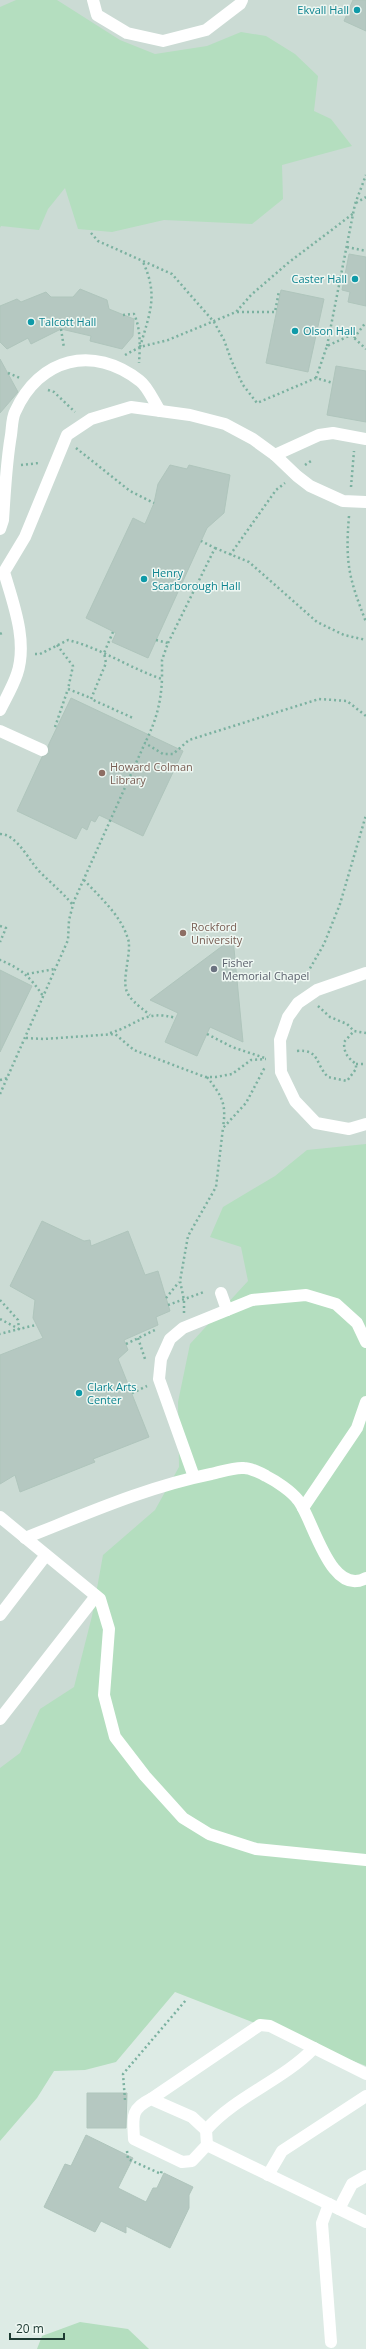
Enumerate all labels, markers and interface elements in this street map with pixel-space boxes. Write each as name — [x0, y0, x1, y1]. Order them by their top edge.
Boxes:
place label: Ekvall Hall — [297, 2, 349, 17]
marker: Ekvall Hall — [352, 5, 362, 15]
place label: Caster Hall — [291, 271, 347, 286]
marker: Caster Hall — [350, 274, 360, 284]
place label: Talcott Hall — [39, 314, 96, 329]
marker: Talcott Hall — [26, 317, 36, 327]
place label: Olson Hall — [303, 323, 356, 338]
marker: Olson Hall — [290, 326, 300, 336]
place label: Henry Scarborough Hall — [152, 565, 240, 593]
marker: Henry Scarborough Hall — [139, 574, 149, 584]
place label: Howard Colman Library — [110, 759, 193, 787]
marker: Howard Colman Library — [97, 768, 107, 778]
place label: Rockford University — [191, 919, 243, 947]
marker: Rockford University — [178, 928, 188, 938]
place label: Fisher Memorial Chapel — [222, 955, 309, 983]
marker: Fisher Memorial Chapel — [209, 964, 219, 974]
place label: Clark Arts Center — [87, 1379, 137, 1407]
marker: Clark Arts Center — [74, 1388, 84, 1398]
scale bar — [10, 2315, 64, 2341]
text: 20 m — [16, 2320, 44, 2337]

